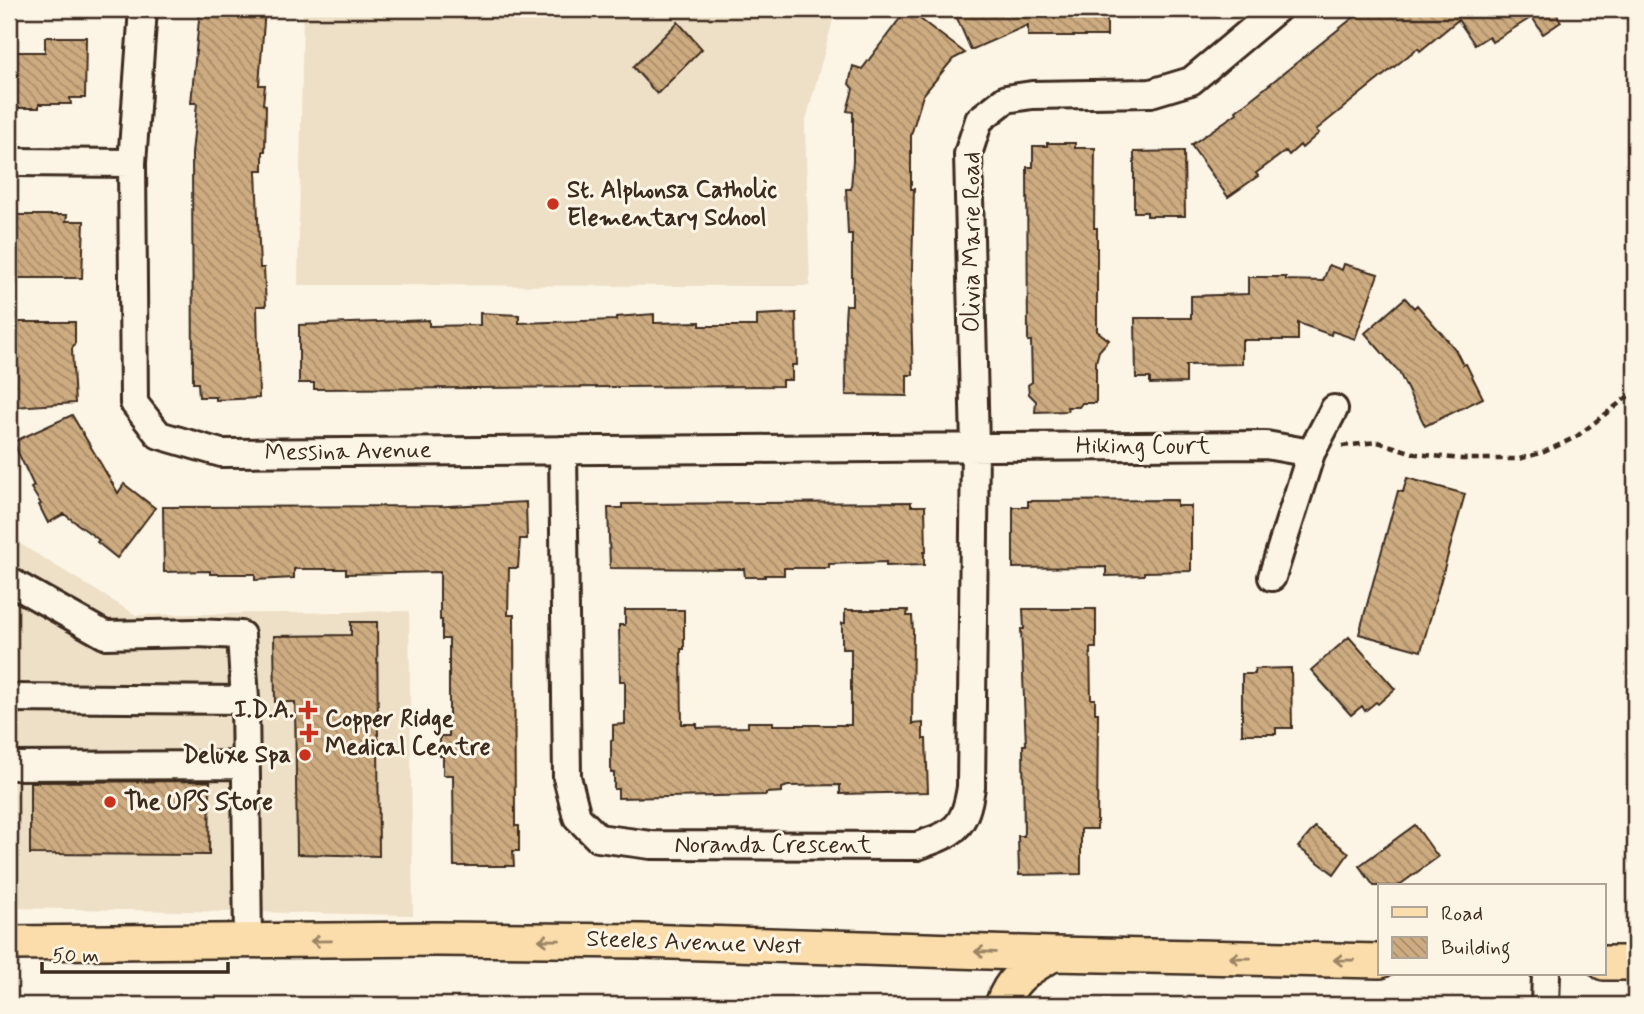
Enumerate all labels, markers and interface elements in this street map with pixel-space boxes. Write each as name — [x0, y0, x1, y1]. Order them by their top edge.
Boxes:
street label: Olivia Marie Road — [957, 152, 988, 332]
place label: St. Alphonsa Catholic Elementary School — [567, 175, 777, 234]
marker: St. Alphonsa Catholic Elementary School — [545, 196, 561, 212]
street label: Hiking Court — [1076, 431, 1210, 462]
street label: Messina Avenue — [264, 435, 432, 469]
place label: I.D.A. — [234, 695, 294, 726]
marker: I.D.A. — [300, 702, 316, 718]
place label: Copper Ridge Medical Centre — [325, 704, 491, 763]
marker: Copper Ridge Medical Centre — [299, 723, 319, 743]
place label: Deluxe Spa — [183, 740, 291, 771]
marker: Deluxe Spa — [297, 747, 313, 763]
place label: The UPS Store — [124, 787, 273, 818]
marker: The UPS Store — [102, 794, 118, 810]
street label: Noranda Crescent — [674, 830, 872, 861]
legend — [1378, 884, 1606, 976]
text: Road — [1441, 900, 1483, 928]
street label: Steeles Avenue West — [586, 924, 803, 962]
scale bar — [42, 930, 228, 974]
one-way arrow — [537, 933, 560, 947]
one-way arrow — [310, 934, 333, 947]
text: Building — [1441, 934, 1511, 964]
text: 50 m — [52, 942, 99, 970]
one-way arrow — [974, 946, 997, 959]
one-way arrow — [1229, 951, 1252, 965]
one-way arrow — [1333, 954, 1356, 967]

